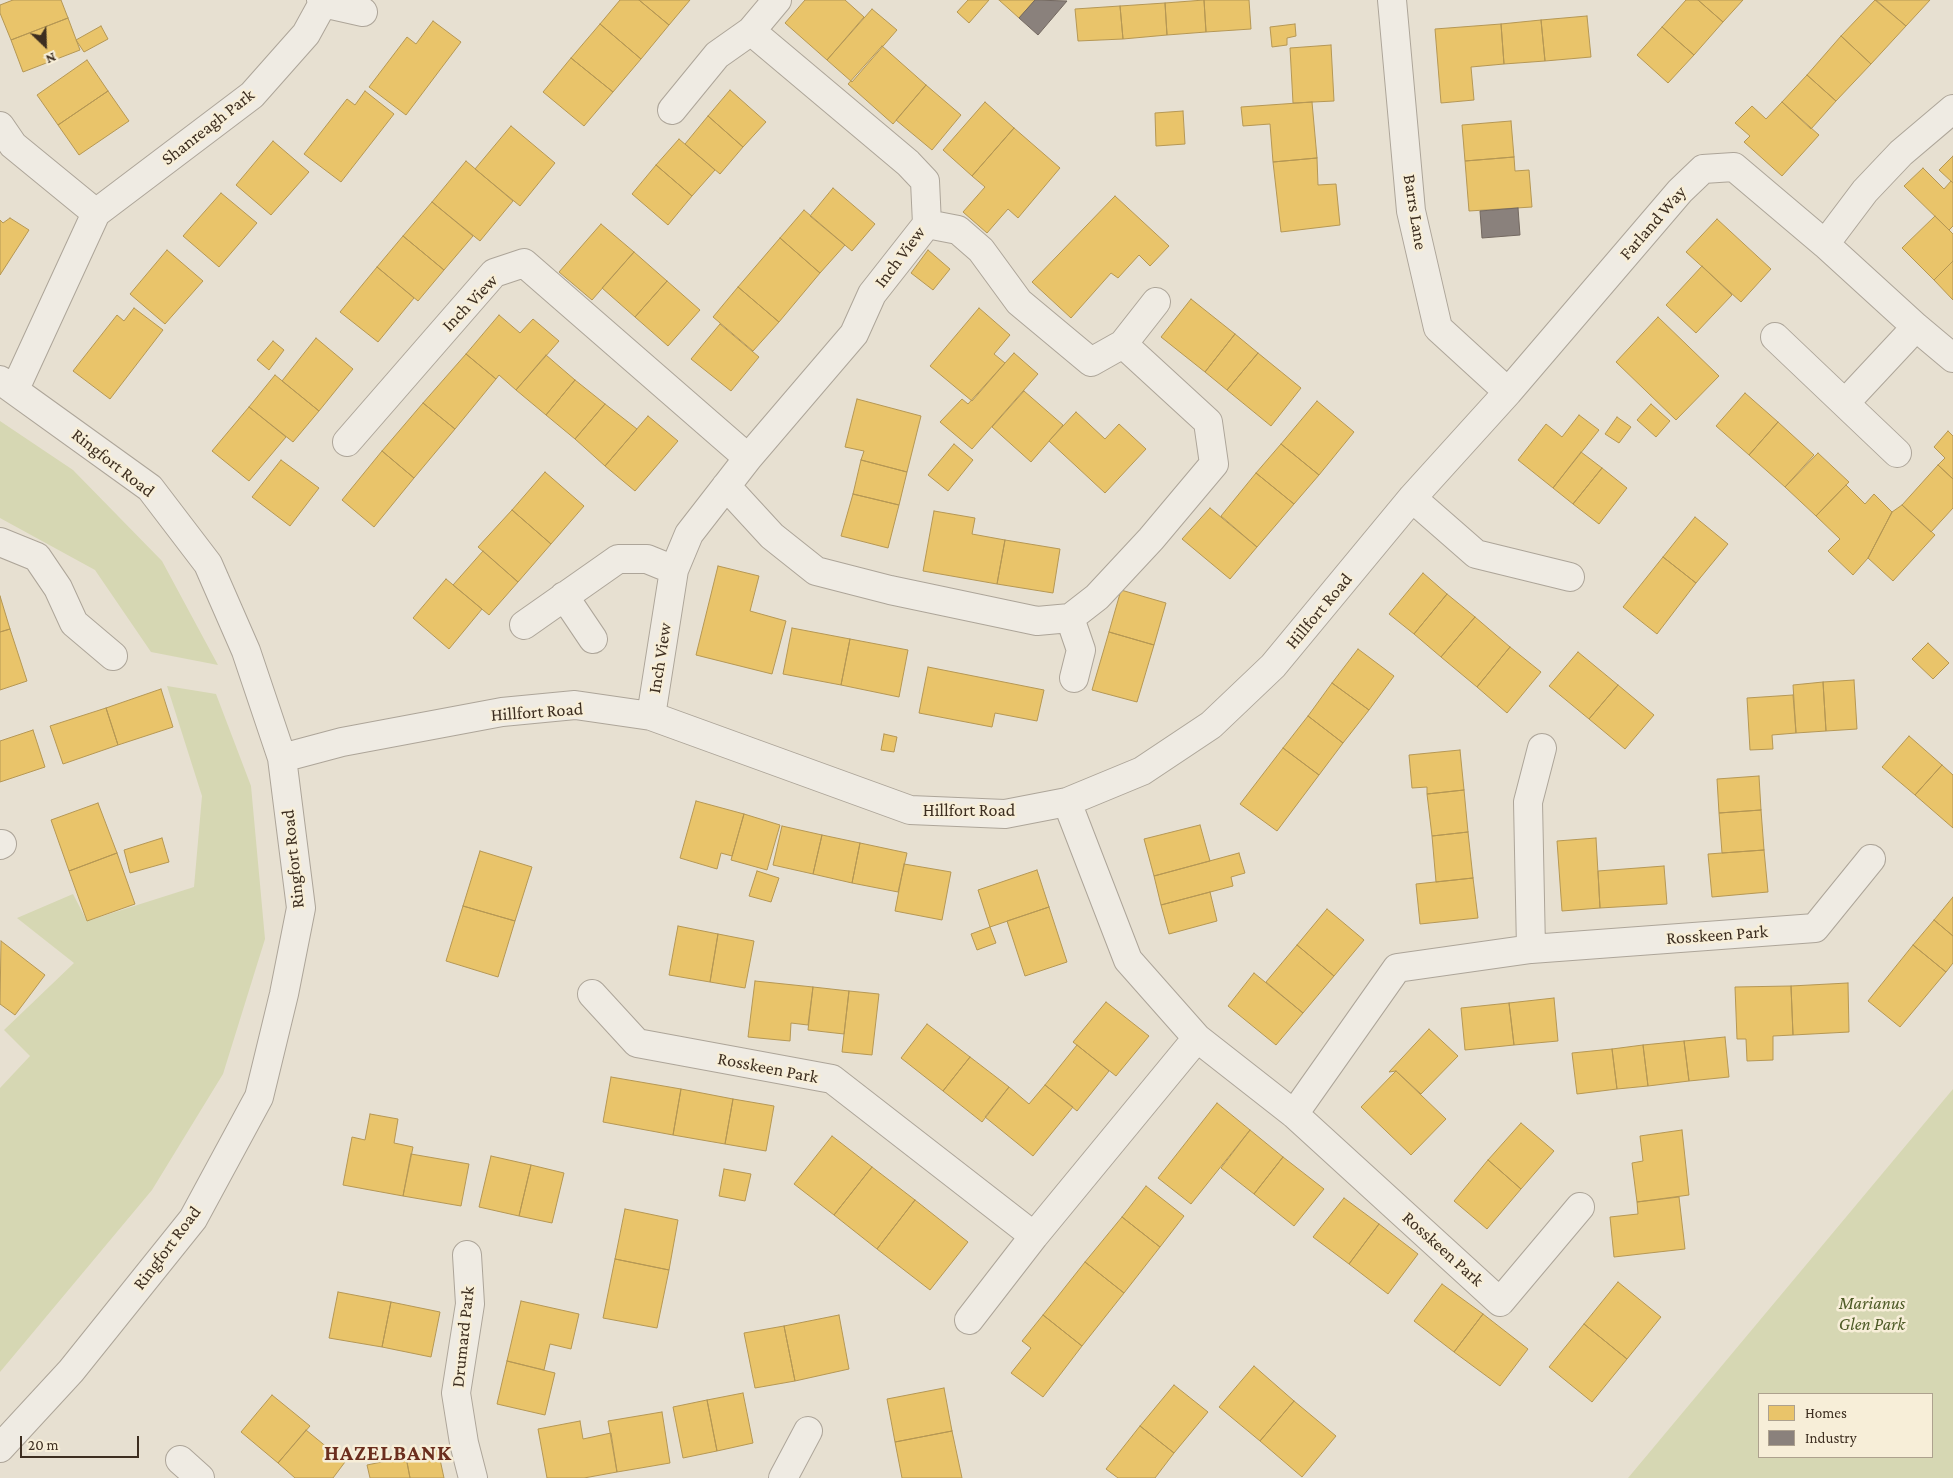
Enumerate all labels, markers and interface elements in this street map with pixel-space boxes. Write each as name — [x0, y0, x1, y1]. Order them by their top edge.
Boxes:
north arrow — [20, 20, 70, 70]
text: N — [43, 49, 59, 68]
street label: Shanreagh Park — [157, 84, 259, 170]
street label: Barrs Lane — [1398, 173, 1432, 251]
street label: Farland Way — [1615, 182, 1691, 264]
street label: Inch View — [870, 222, 930, 292]
street label: Inch View — [437, 270, 503, 336]
street label: Ringfort Road — [67, 424, 159, 502]
street label: Hillfort Road — [1281, 569, 1357, 653]
street label: Inch View — [644, 621, 676, 695]
street label: Hillfort Road — [490, 698, 584, 726]
street label: Hillfort Road — [923, 799, 1015, 821]
street label: Ringfort Road — [277, 808, 309, 910]
street label: Rosskeen Park — [1665, 921, 1769, 949]
street label: Rosskeen Park — [716, 1048, 820, 1088]
street label: Ringfort Road — [128, 1202, 206, 1294]
street label: Rosskeen Park — [1398, 1207, 1488, 1291]
street label: Drumard Park — [447, 1285, 479, 1389]
park label: Marianus Glen Park — [1839, 1292, 1905, 1335]
legend — [1758, 1393, 1933, 1458]
text: Homes — [1805, 1405, 1847, 1421]
scale bar — [22, 1426, 141, 1458]
text: Industry — [1805, 1430, 1857, 1446]
text: 20 m — [28, 1437, 59, 1453]
district label: HAZELBANK — [323, 1440, 453, 1466]

